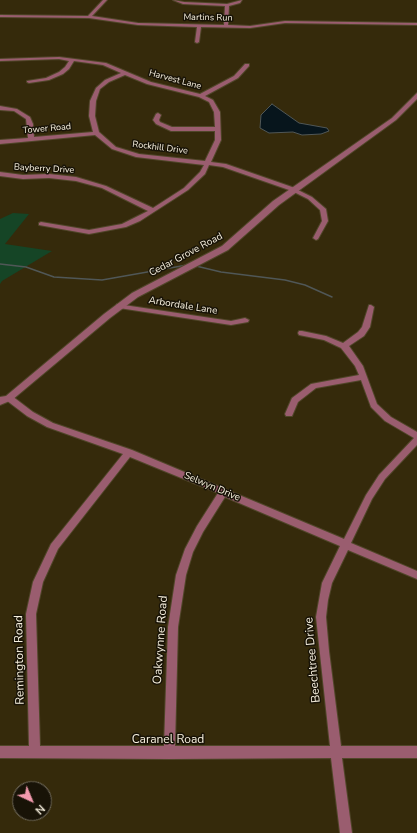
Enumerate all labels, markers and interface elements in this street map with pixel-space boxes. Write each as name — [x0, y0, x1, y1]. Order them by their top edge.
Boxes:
street label: Martins Run — [183, 12, 233, 24]
street label: Harvest Lane — [148, 68, 202, 92]
street label: Tower Road — [22, 122, 72, 136]
street label: Rockhill Drive — [132, 139, 188, 157]
street label: Bayberry Drive — [14, 162, 74, 176]
street label: Cedar Grove Road — [147, 231, 225, 279]
street label: Arbordale Lane — [148, 295, 218, 317]
street label: Selwyn Drive — [182, 470, 242, 504]
street label: Oakwynne Road — [151, 595, 171, 685]
street label: Remington Road — [12, 615, 28, 705]
street label: Beechtree Drive — [302, 617, 324, 703]
street label: Caranel Road — [132, 733, 204, 747]
north arrow — [12, 781, 52, 821]
text: N — [32, 801, 48, 818]

